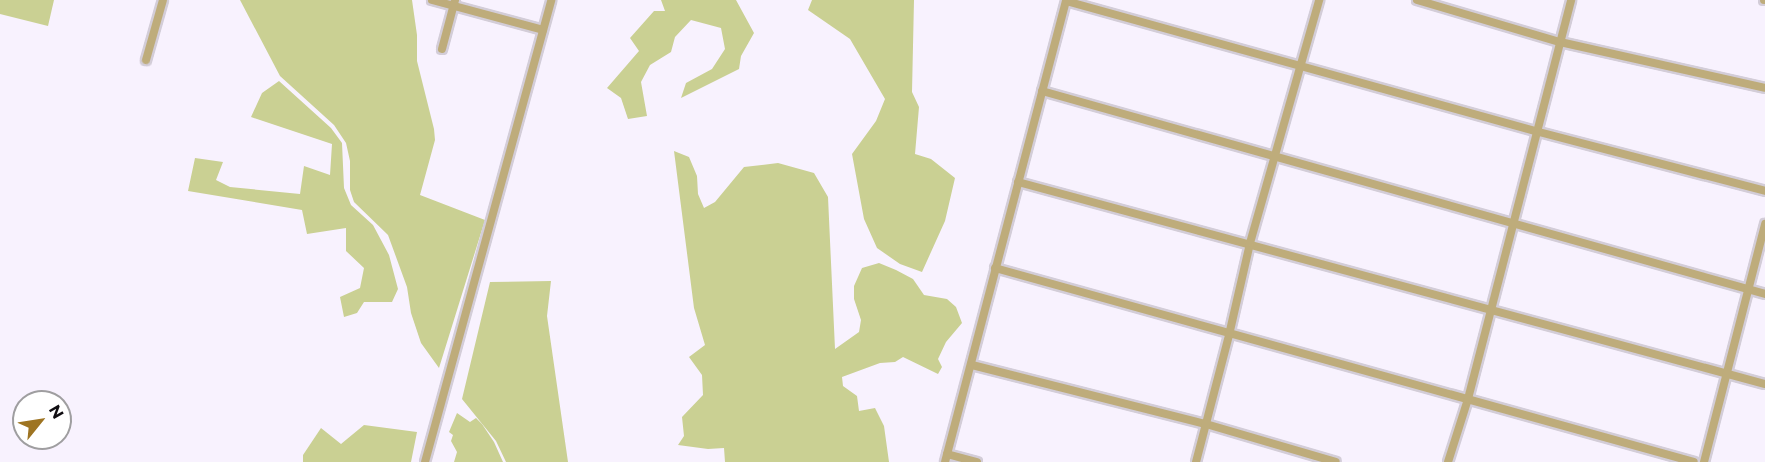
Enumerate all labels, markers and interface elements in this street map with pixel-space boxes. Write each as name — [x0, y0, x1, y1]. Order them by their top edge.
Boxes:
north arrow — [12, 390, 72, 450]
text: N — [45, 401, 68, 422]

